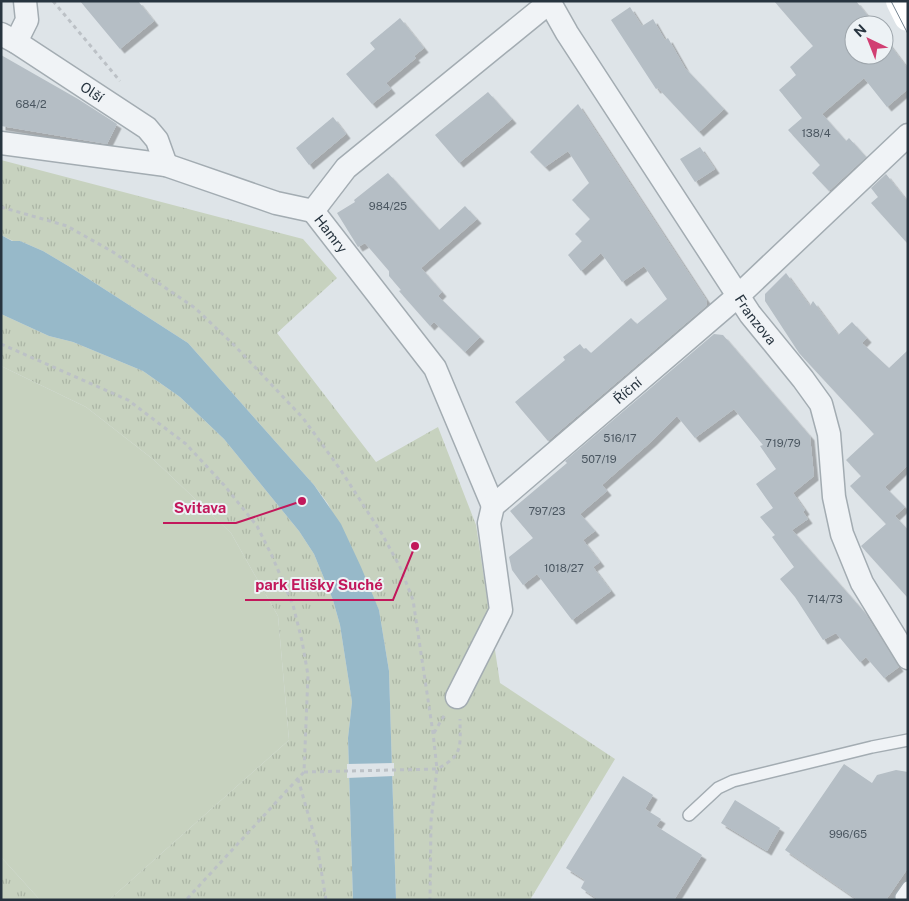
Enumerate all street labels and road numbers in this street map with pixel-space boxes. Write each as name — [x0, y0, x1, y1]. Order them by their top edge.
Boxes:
street label: Olší — [77, 78, 107, 106]
street label: Hamry — [311, 212, 351, 256]
street label: Franzova — [732, 292, 780, 348]
street label: Říční — [610, 374, 645, 407]

